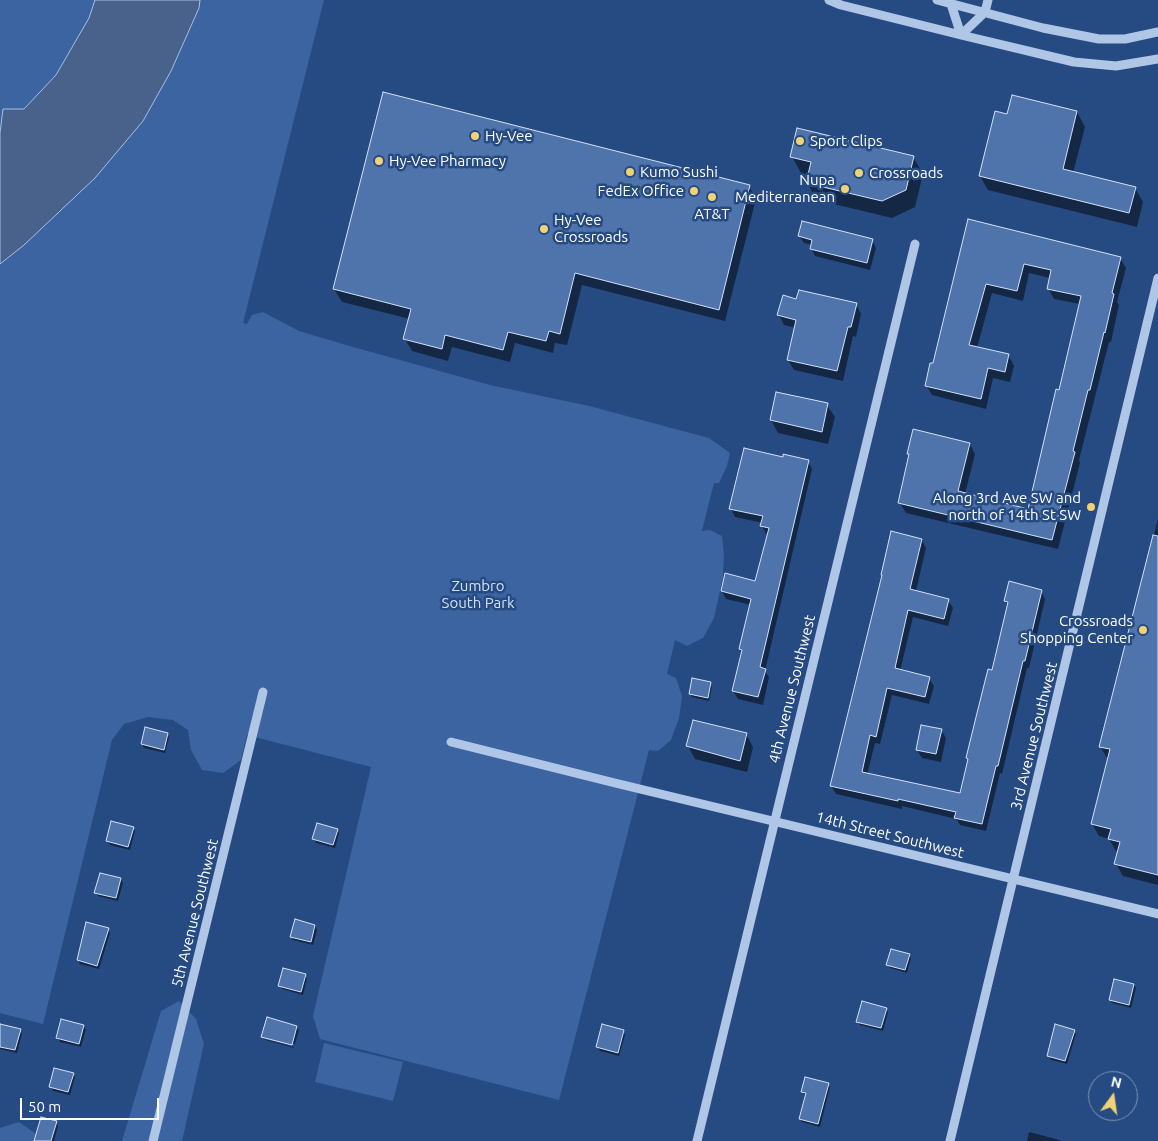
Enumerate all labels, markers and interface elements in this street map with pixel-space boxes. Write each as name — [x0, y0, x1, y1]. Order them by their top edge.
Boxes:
place label: Hy-Vee — [485, 127, 533, 145]
marker: Hy-Vee — [469, 130, 481, 142]
place label: Sport Clips — [810, 132, 882, 150]
marker: Sport Clips — [794, 135, 806, 147]
place label: Hy-Vee Pharmacy — [389, 152, 506, 170]
marker: Hy-Vee Pharmacy — [373, 155, 385, 167]
place label: Kumo Sushi — [640, 163, 718, 181]
place label: Crossroads — [869, 164, 943, 182]
marker: Kumo Sushi — [624, 166, 636, 178]
marker: Crossroads — [853, 167, 865, 179]
place label: Nupa Mediterranean — [735, 171, 835, 206]
place label: FedEx Office — [598, 182, 684, 200]
marker: Nupa Mediterranean — [839, 183, 851, 195]
marker: FedEx Office — [688, 185, 700, 197]
marker: AT&T — [706, 191, 718, 203]
place label: AT&T — [694, 205, 730, 223]
place label: Hy-Vee Crossroads — [554, 211, 628, 246]
marker: Hy-Vee Crossroads — [538, 223, 550, 235]
place label: Along 3rd Ave SW and north of 14th St SW — [933, 489, 1081, 524]
marker: Along 3rd Ave SW and north of 14th St SW — [1085, 501, 1097, 513]
park label: Zumbro South Park — [442, 577, 514, 612]
place label: Crossroads Shopping Center — [1020, 612, 1133, 647]
street label: 4th Avenue Southwest — [765, 613, 819, 765]
marker: Crossroads Shopping Center — [1137, 624, 1149, 636]
street label: 3rd Avenue Southwest — [1007, 660, 1061, 812]
street label: 14th Street Southwest — [814, 808, 966, 862]
street label: 5th Avenue Southwest — [168, 837, 222, 989]
north arrow — [1088, 1071, 1138, 1121]
text: N — [1109, 1073, 1123, 1091]
scale bar — [22, 1088, 161, 1120]
text: 50 m — [28, 1098, 61, 1115]

